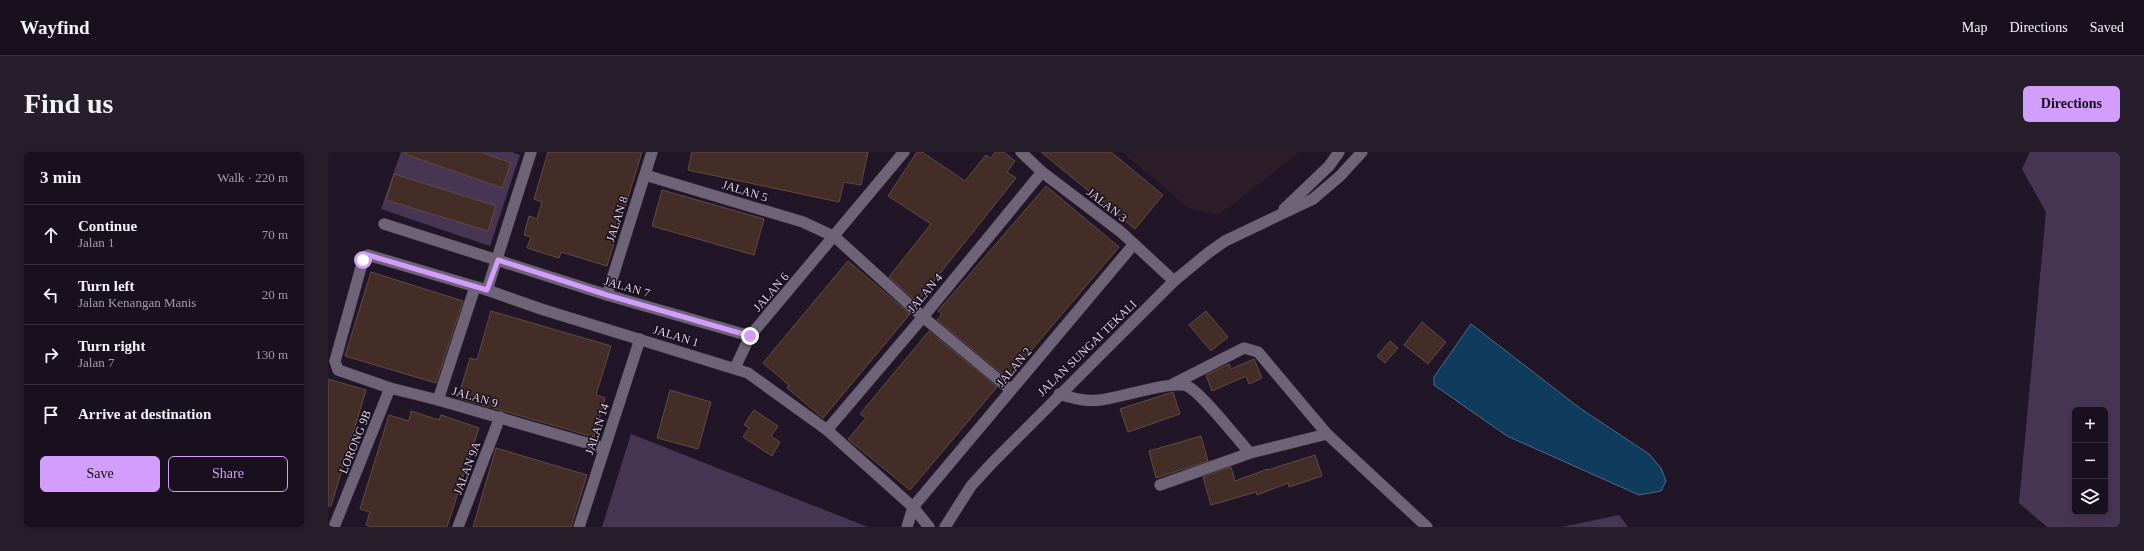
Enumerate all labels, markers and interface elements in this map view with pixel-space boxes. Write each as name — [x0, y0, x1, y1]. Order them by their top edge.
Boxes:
text: Wayfind — [20, 17, 90, 38]
text: Map — [1962, 20, 1987, 35]
text: Directions — [2009, 20, 2068, 35]
text: Saved — [2090, 20, 2124, 35]
button: Directions — [2023, 86, 2120, 122]
text: Find us — [24, 88, 114, 119]
text: 3 min — [40, 168, 81, 187]
text: Walk · 220 m — [217, 170, 288, 185]
street label: JALAN 5 — [720, 177, 770, 205]
street label: JALAN 3 — [1084, 185, 1130, 225]
street label: JALAN 8 — [603, 194, 631, 244]
text: Continue — [78, 218, 137, 234]
icon: ahead — [40, 224, 62, 246]
text: 70 m — [262, 227, 288, 242]
text: Jalan 1 — [78, 235, 114, 250]
route start — [354, 251, 372, 269]
street label: JALAN 6 — [750, 270, 792, 314]
street label: JALAN 4 — [905, 270, 945, 316]
street label: JALAN 7 — [602, 274, 652, 300]
text: Turn left — [78, 278, 135, 294]
icon: left — [40, 284, 62, 306]
text: 20 m — [262, 287, 288, 302]
text: Jalan Kenangan Manis — [78, 295, 196, 310]
street label: JALAN SUNGAI TEKALI — [1035, 297, 1139, 399]
street label: JALAN 1 — [651, 322, 701, 350]
route end — [741, 327, 759, 345]
text: Turn right — [78, 338, 145, 354]
icon: right — [40, 344, 62, 366]
street label: JALAN 2 — [994, 344, 1034, 390]
text: 130 m — [255, 347, 288, 362]
text: Jalan 7 — [78, 355, 114, 370]
street label: JALAN 9 — [450, 384, 500, 410]
street label: JALAN 14 — [582, 402, 612, 456]
icon: arrive — [40, 404, 62, 426]
text: Arrive at destination — [78, 406, 211, 422]
map controls — [2072, 407, 2108, 515]
button: + — [2072, 407, 2108, 443]
street label: LORONG 9B — [336, 408, 374, 476]
street label: JALAN 9A — [450, 439, 484, 496]
button: − — [2072, 443, 2108, 479]
button: Save — [40, 456, 160, 492]
button: Share — [168, 456, 288, 492]
button: layers — [2072, 479, 2108, 515]

